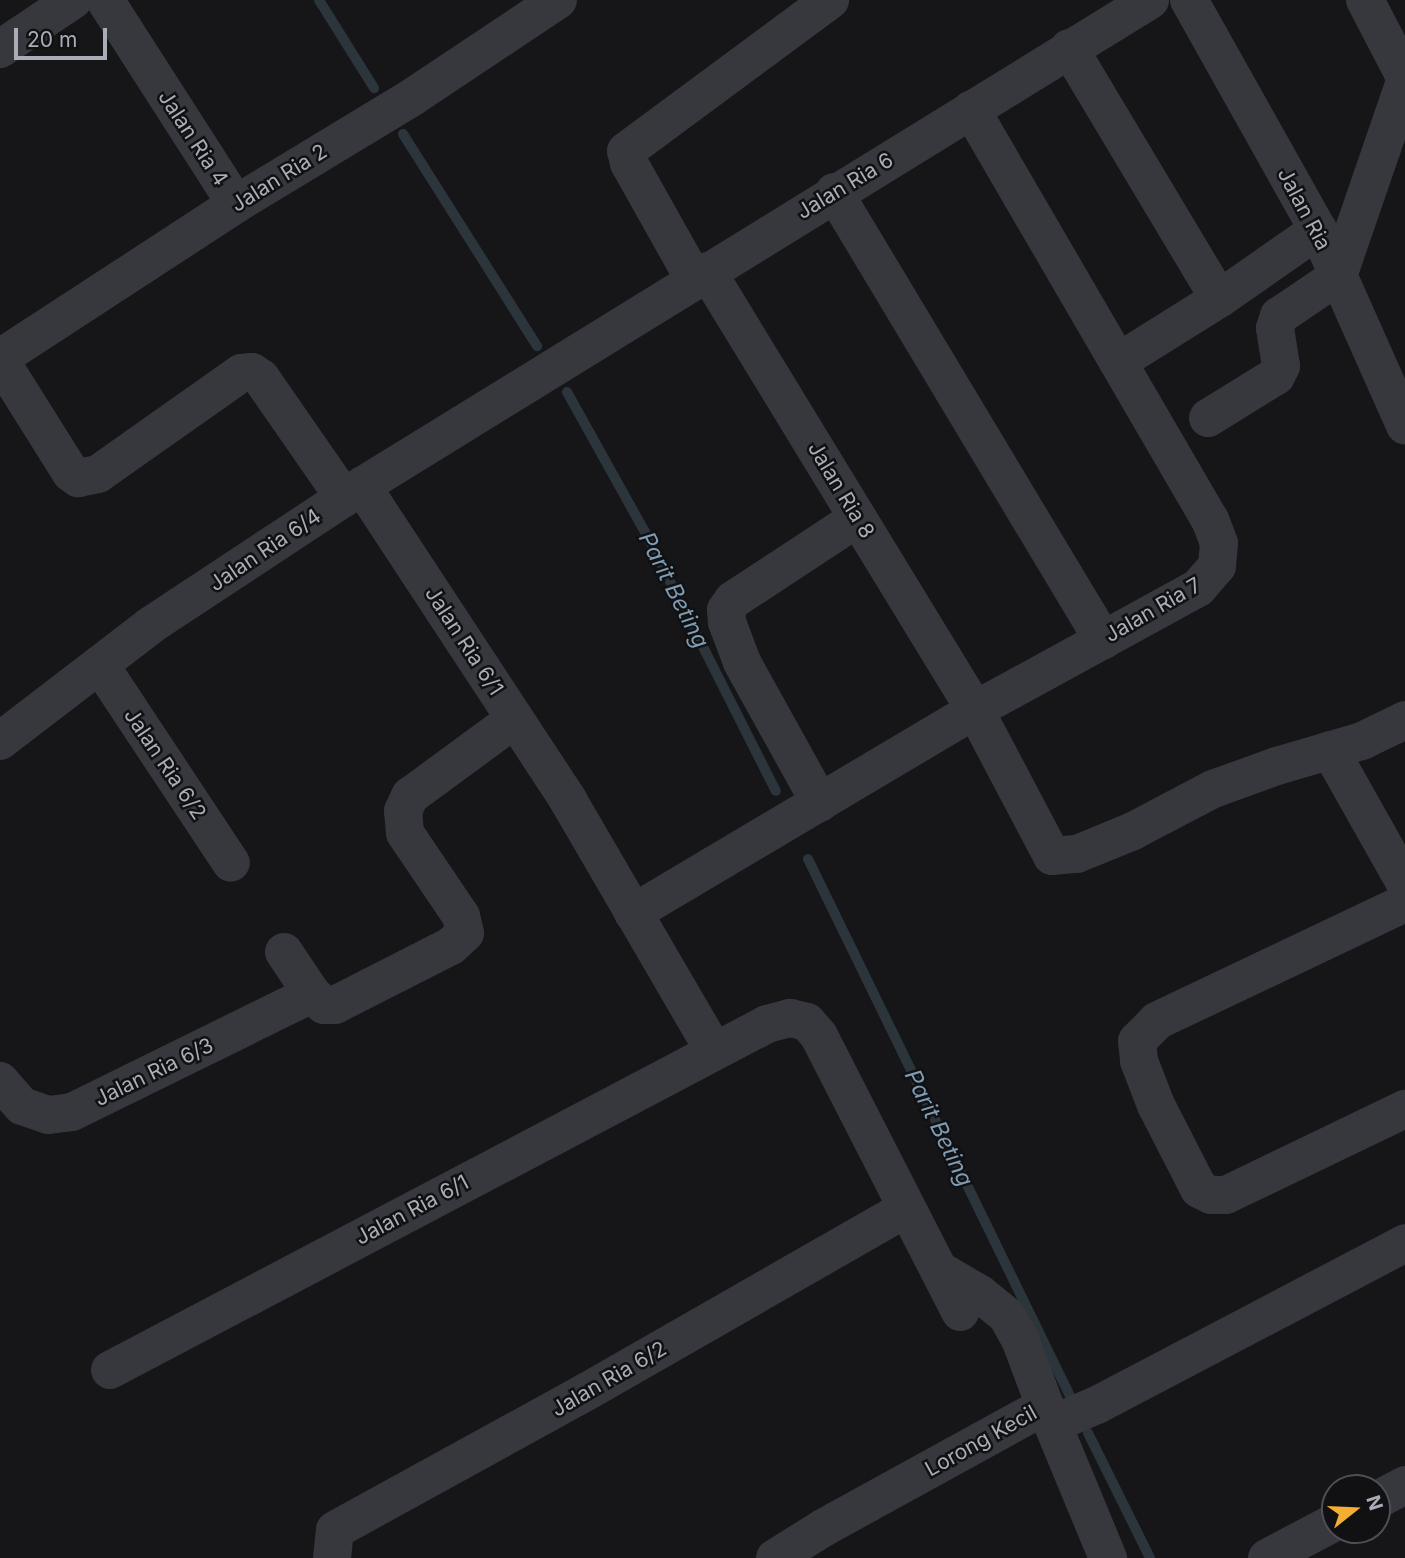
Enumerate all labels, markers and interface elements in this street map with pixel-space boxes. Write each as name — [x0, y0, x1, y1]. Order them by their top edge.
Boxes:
scale bar — [18, 14, 110, 58]
text: 20 m — [27, 27, 77, 52]
street label: Jalan Ria 4 — [153, 85, 233, 191]
street label: Jalan Ria 2 — [226, 139, 332, 217]
street label: Jalan Ria 6 — [792, 147, 898, 225]
street label: Jalan Ria — [1272, 164, 1336, 254]
street label: Jalan Ria 8 — [802, 437, 880, 543]
street label: Jalan Ria 6/4 — [204, 503, 326, 597]
water label: Parit Beting — [633, 527, 715, 653]
street label: Jalan Ria 7 — [1100, 572, 1206, 648]
street label: Jalan Ria 6/1 — [420, 582, 508, 700]
street label: Jalan Ria 6/2 — [119, 704, 211, 824]
street label: Jalan Ria 6/3 — [91, 1032, 217, 1112]
water label: Parit Beting — [899, 1065, 979, 1191]
street label: Jalan Ria 6/1 — [351, 1170, 473, 1250]
street label: Jalan Ria 6/2 — [547, 1336, 671, 1422]
street label: Lorong Kecil — [921, 1400, 1041, 1482]
north arrow — [1321, 1474, 1391, 1544]
text: N — [1361, 1493, 1388, 1513]

